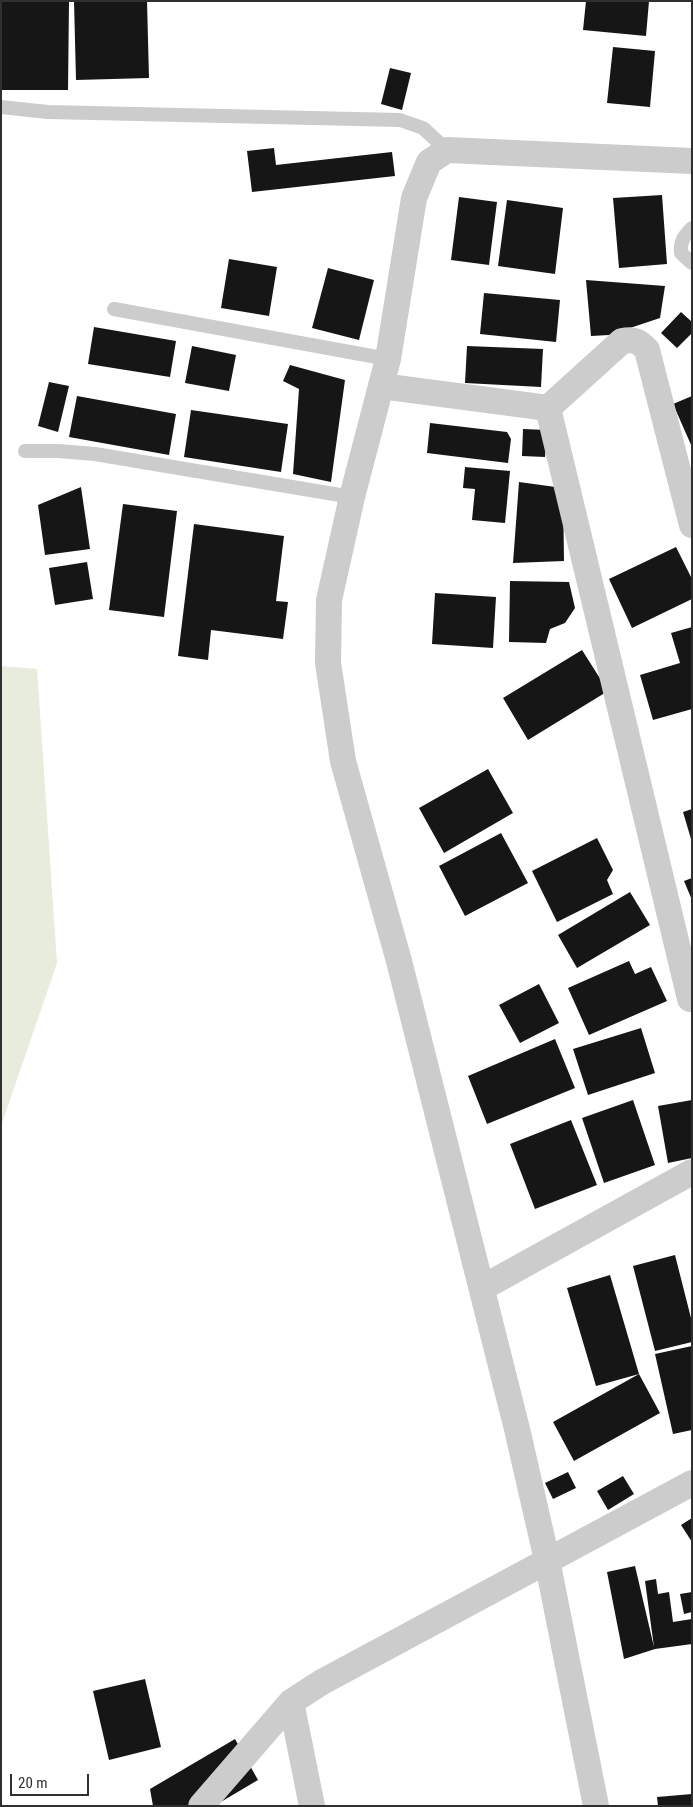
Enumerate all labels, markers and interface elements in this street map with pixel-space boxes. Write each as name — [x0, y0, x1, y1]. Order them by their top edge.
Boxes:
scale bar — [12, 1764, 91, 1796]
text: 20 m — [18, 1774, 48, 1792]

